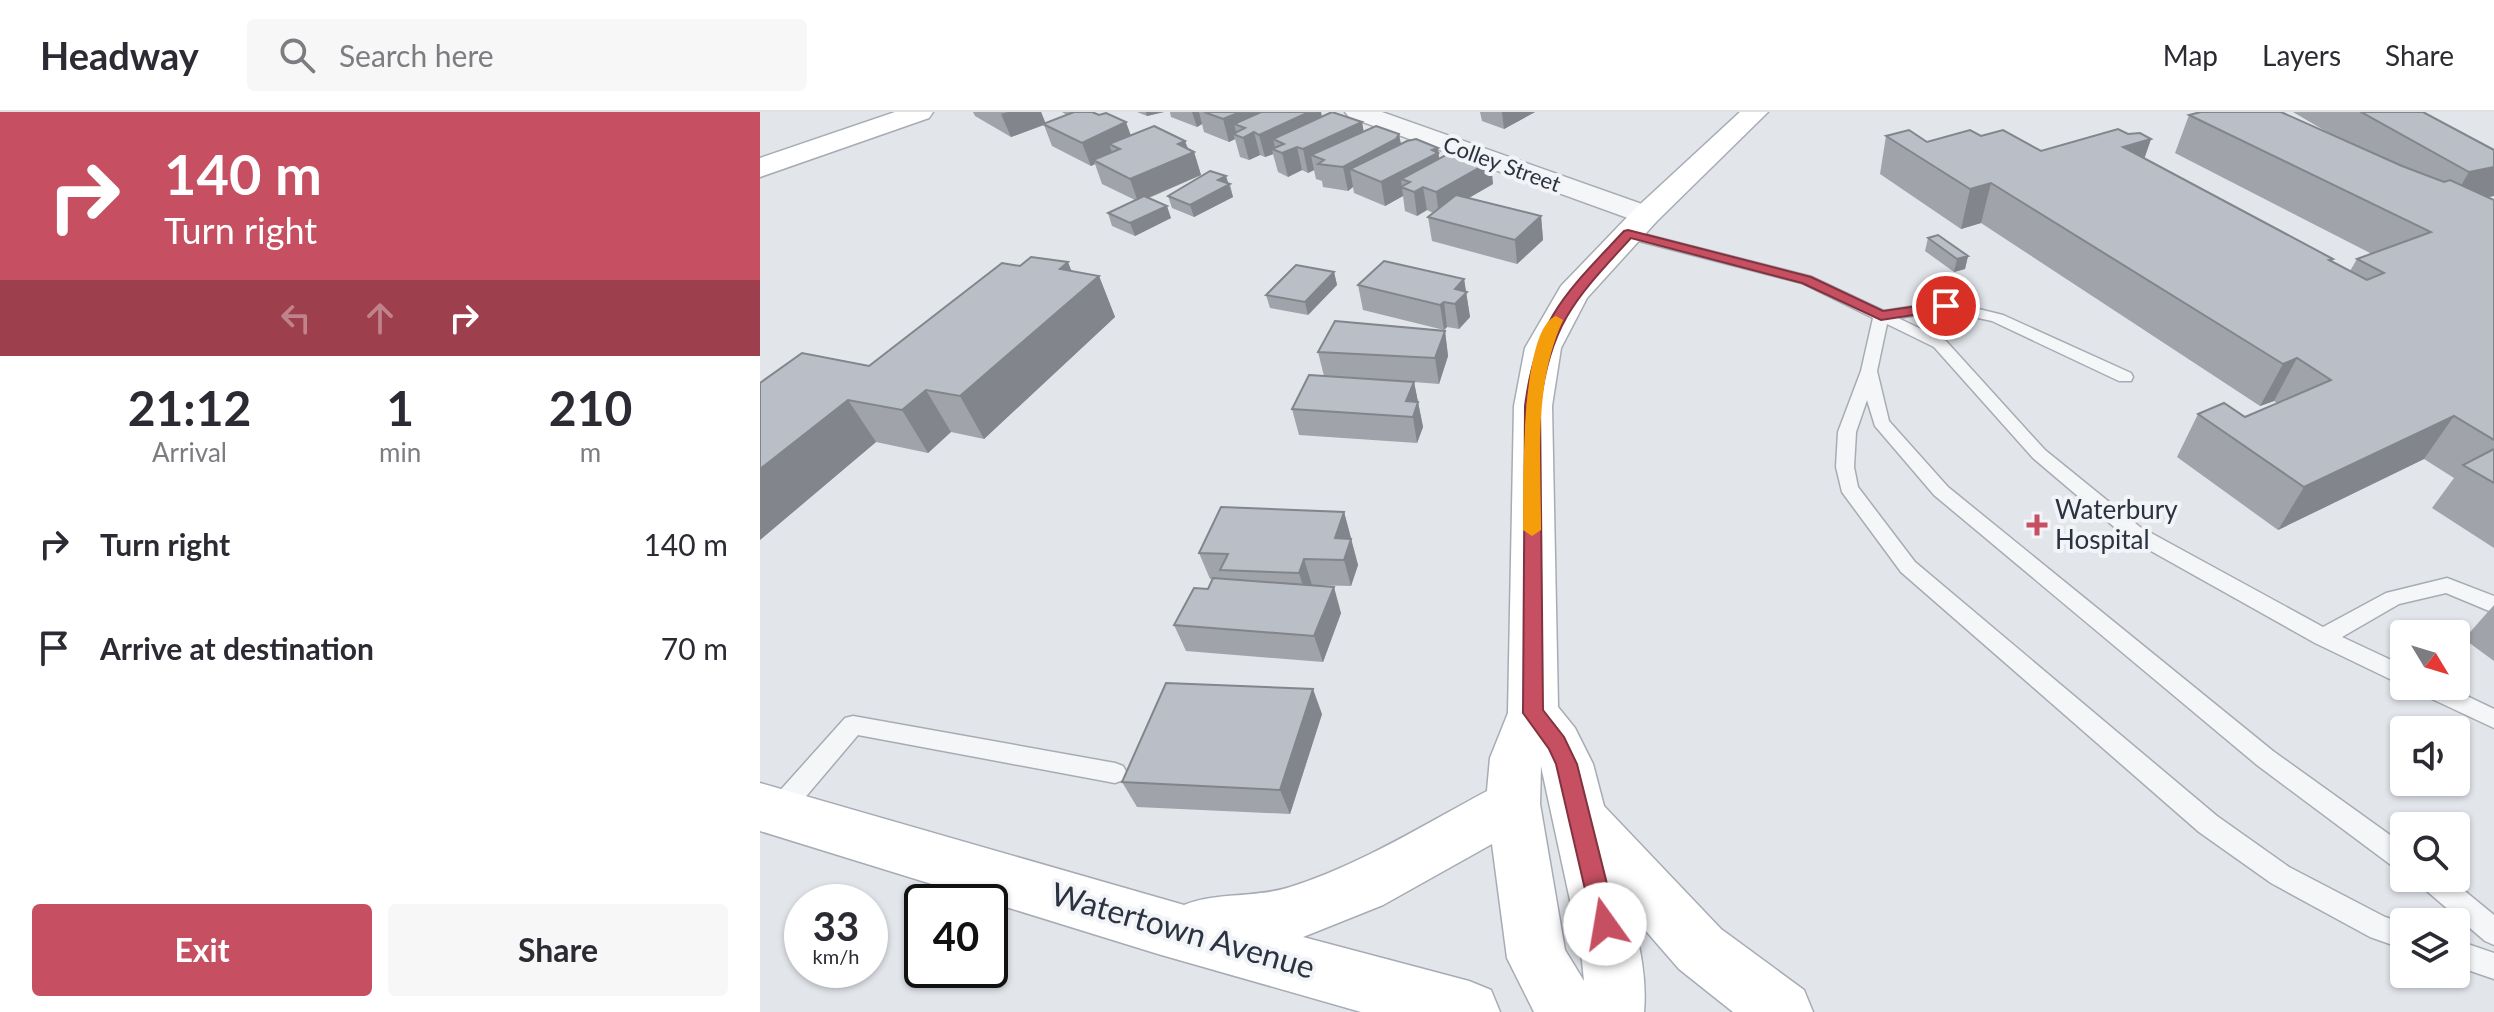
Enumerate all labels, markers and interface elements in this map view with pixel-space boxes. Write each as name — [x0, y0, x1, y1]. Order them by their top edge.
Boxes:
search box — [247, 19, 807, 91]
text: Headway — [40, 32, 199, 78]
icon: search — [275, 33, 319, 77]
text: Search here — [339, 37, 494, 73]
text: Map — [2163, 38, 2218, 72]
text: Layers — [2262, 38, 2341, 72]
text: Share — [2385, 38, 2454, 72]
street label: Colley Street — [1440, 130, 1565, 197]
text: 140 m — [164, 140, 322, 207]
icon: right — [32, 144, 136, 248]
text: Turn right — [164, 208, 317, 252]
pin — [1912, 272, 1980, 340]
icon: arrive — [1924, 284, 1968, 328]
icon: left — [274, 296, 318, 340]
icon: ahead — [358, 296, 402, 340]
icon: right — [442, 296, 486, 340]
text: 21:12 — [128, 379, 251, 436]
text: 1 — [386, 379, 414, 436]
text: 210 — [549, 379, 632, 436]
text: Arrival — [152, 436, 227, 468]
text: min — [379, 436, 421, 468]
text: m — [580, 436, 601, 468]
place label: Waterbury Hospital — [2055, 493, 2178, 555]
marker: Waterbury Hospital — [2026, 514, 2048, 536]
icon: right — [32, 522, 76, 566]
text: Turn right — [100, 526, 230, 562]
text: 140 m — [643, 526, 728, 562]
north arrow — [2390, 620, 2470, 700]
map controls — [2390, 620, 2470, 988]
icon: arrive — [32, 626, 76, 670]
text: Arrive at destination — [100, 630, 374, 666]
text: 70 m — [661, 630, 728, 666]
button: sound — [2390, 716, 2470, 796]
button: search — [2390, 812, 2470, 892]
street label: Watertown Avenue — [1047, 873, 1320, 986]
position arrow — [1563, 882, 1647, 966]
speed limit sign: 40 — [904, 884, 1008, 988]
text: 33 — [813, 902, 859, 950]
button: Exit — [32, 904, 372, 996]
button: Share — [388, 904, 728, 996]
button: layers — [2390, 908, 2470, 988]
text: km/h — [813, 944, 859, 968]

